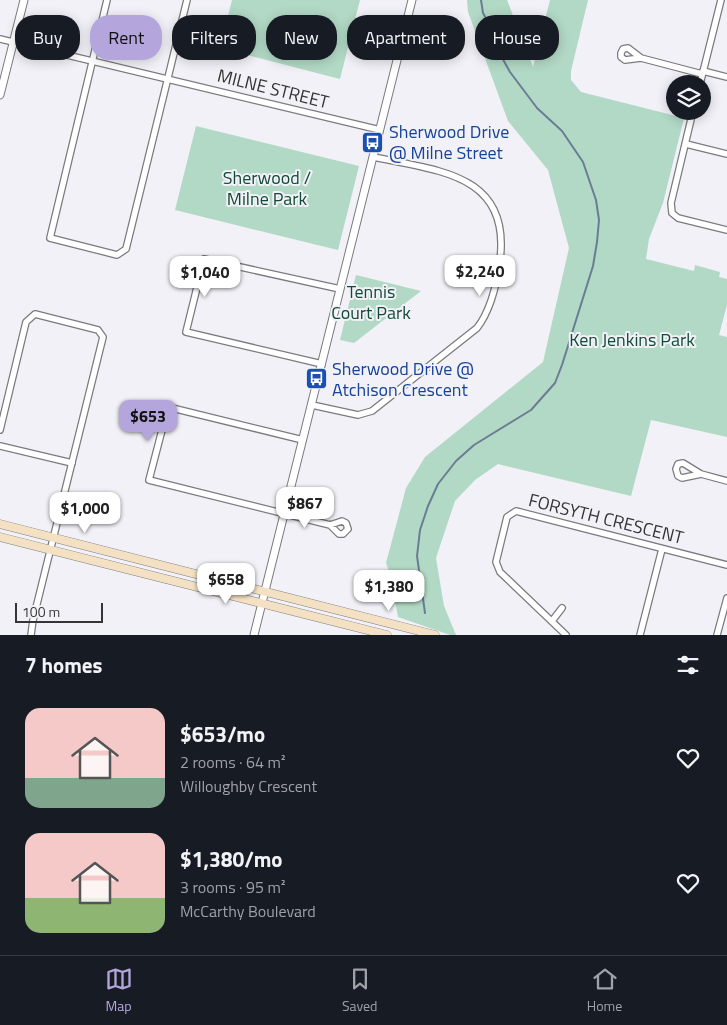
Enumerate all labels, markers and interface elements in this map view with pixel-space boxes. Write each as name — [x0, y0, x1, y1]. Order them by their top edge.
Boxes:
chip: Buy — [15, 15, 80, 60]
chip: Rent — [90, 15, 162, 60]
chip: Filters — [172, 15, 256, 60]
chip: New — [266, 15, 337, 60]
chip: Apartment — [347, 15, 465, 60]
chip: House — [475, 15, 559, 60]
street label: MILNE STREET — [215, 62, 332, 116]
map controls — [666, 75, 711, 120]
button: layers — [666, 75, 711, 120]
place label: Sherwood Drive @ Milne Street — [389, 118, 509, 166]
bus stop icon: Sherwood Drive @ Milne Street — [361, 130, 385, 154]
park label: Sherwood / Milne Park — [223, 164, 311, 212]
pin: $2,240 — [439, 254, 521, 297]
pin: $1,040 — [164, 256, 246, 298]
text: $2,240 — [455, 259, 505, 283]
text: $1,040 — [180, 260, 230, 284]
park label: Tennis Court Park — [331, 278, 411, 326]
park label: Ken Jenkins Park — [569, 326, 695, 353]
place label: Sherwood Drive @ Atchison Crescent — [332, 355, 474, 403]
bus stop icon: Sherwood Drive @ Atchison Crescent — [304, 367, 328, 391]
pin: $653 — [118, 400, 178, 442]
text: $653 — [130, 404, 166, 428]
pin: $867 — [275, 486, 335, 529]
street label: FORSYTH CRESCENT — [526, 486, 687, 551]
text: $867 — [287, 491, 323, 515]
pin: $1,000 — [44, 492, 126, 534]
text: $1,000 — [60, 496, 110, 520]
pin: $658 — [196, 562, 256, 605]
text: $658 — [208, 567, 244, 591]
pin: $1,380 — [348, 570, 430, 612]
text: $1,380 — [364, 574, 414, 598]
scale bar — [15, 600, 102, 623]
text: 100 m — [22, 601, 60, 622]
text: 7 homes — [25, 649, 102, 681]
icon: filters — [674, 651, 702, 679]
text: $653/mo — [180, 718, 265, 750]
icon: home — [65, 728, 125, 788]
icon: heart — [674, 744, 702, 772]
text: 2 rooms · 64 m² — [180, 750, 285, 774]
text: Willoughby Crescent — [180, 774, 317, 798]
text: $1,380/mo — [180, 843, 282, 875]
icon: home — [65, 853, 125, 913]
icon: heart — [674, 869, 702, 897]
text: 3 rooms · 95 m² — [180, 875, 285, 899]
text: McCarthy Boulevard — [180, 899, 316, 923]
tab: Map — [105, 965, 133, 1016]
tab: Saved — [342, 965, 378, 1016]
tab: Home — [587, 965, 622, 1016]

